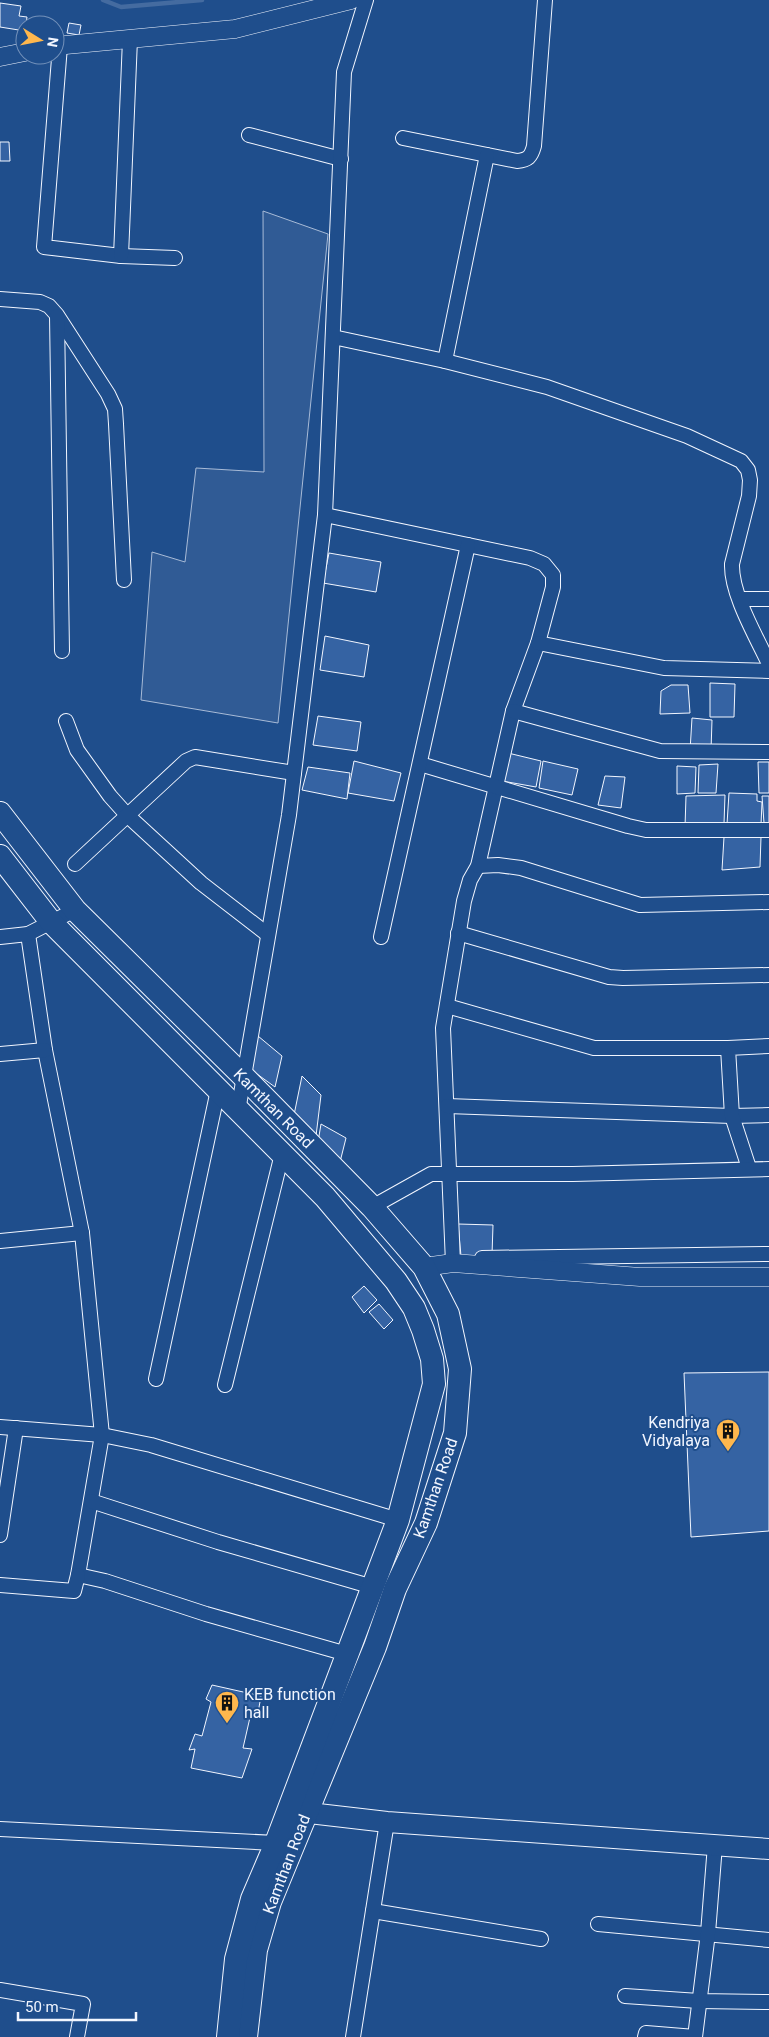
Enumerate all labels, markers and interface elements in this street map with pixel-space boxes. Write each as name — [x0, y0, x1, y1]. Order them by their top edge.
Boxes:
north arrow — [15, 15, 65, 65]
text: N — [44, 36, 62, 49]
street label: Kamthan Road — [230, 1064, 318, 1152]
place label: Kendriya Vidyalaya — [642, 1413, 710, 1450]
building icon: Kendriya Vidyalaya — [715, 1418, 741, 1452]
street label: Kamthan Road — [409, 1435, 462, 1541]
place label: KEB function hall — [244, 1685, 336, 1722]
building icon: KEB function hall — [214, 1690, 240, 1724]
street label: Kamthan Road — [259, 1812, 314, 1917]
scale bar — [18, 1990, 135, 2022]
text: 50 m — [25, 1998, 59, 2016]

